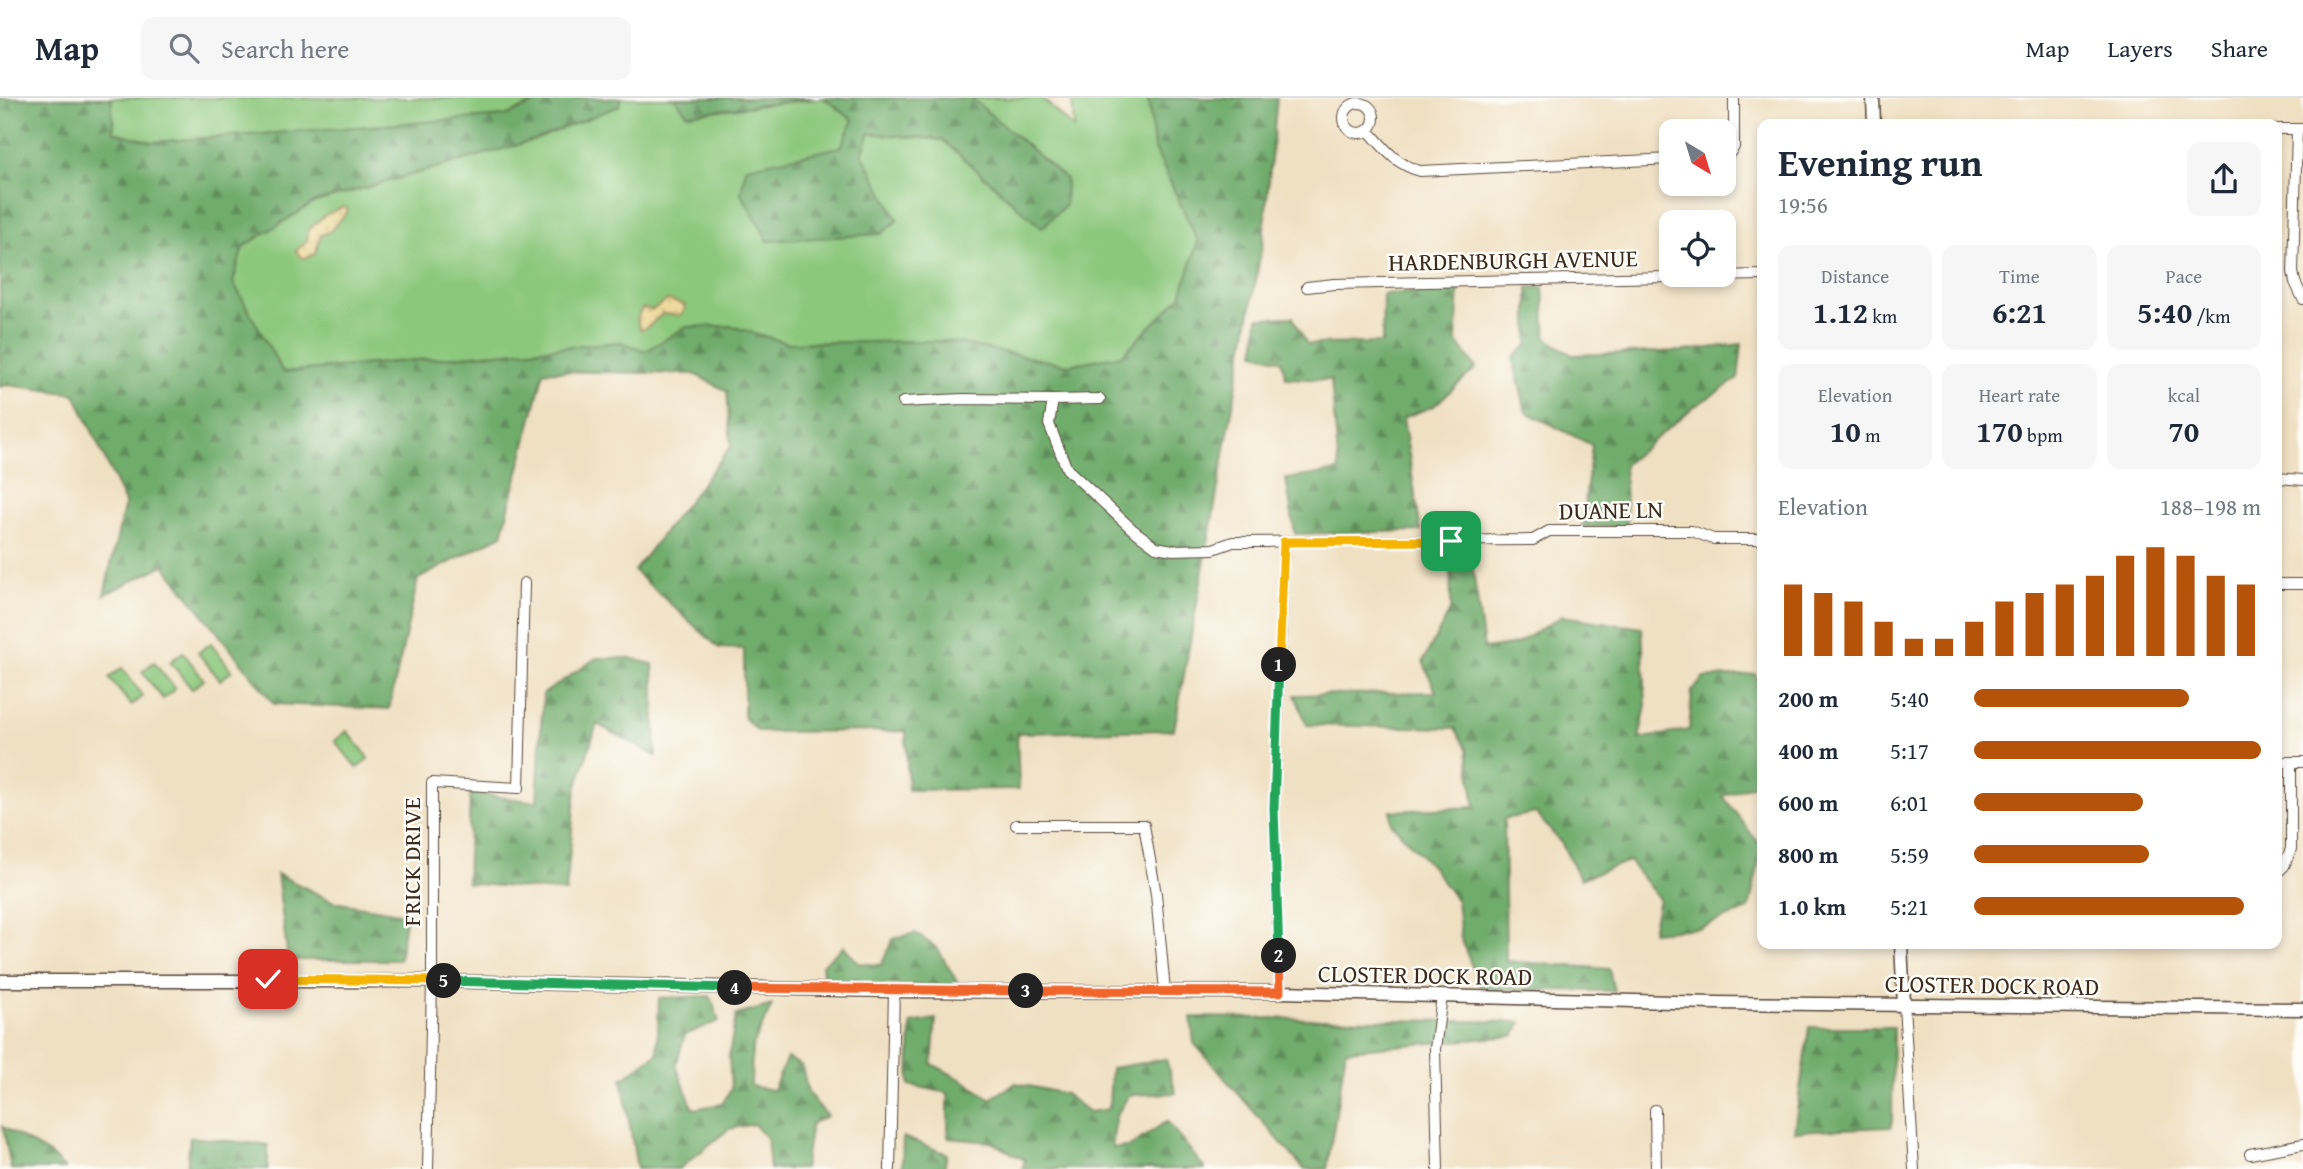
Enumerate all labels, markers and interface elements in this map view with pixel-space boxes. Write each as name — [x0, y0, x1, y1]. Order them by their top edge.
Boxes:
search box — [141, 17, 631, 80]
text: Map — [35, 24, 99, 72]
icon: search — [165, 29, 203, 67]
text: Search here — [221, 29, 349, 68]
text: Map — [2026, 31, 2069, 66]
text: Layers — [2107, 31, 2173, 66]
text: Share — [2211, 31, 2268, 66]
north arrow — [1659, 119, 1736, 196]
map controls — [1659, 119, 1736, 287]
text: Evening run — [1778, 134, 1982, 190]
button: share — [2187, 142, 2261, 216]
text: 19:56 — [1778, 188, 1828, 221]
button: locate — [1659, 210, 1736, 287]
street label: HARDENBURGH AVENUE — [1388, 240, 1638, 280]
text: Distance — [1821, 262, 1889, 290]
text: Time — [1999, 262, 2040, 290]
text: Pace — [2166, 262, 2202, 290]
text: 1.12 — [1813, 290, 1868, 334]
text: 6:21 — [1992, 290, 2047, 334]
text: 5:40 — [2137, 290, 2192, 334]
text: km — [1868, 302, 1897, 330]
text: /km — [2192, 302, 2231, 330]
text: Elevation — [1818, 381, 1892, 409]
text: Heart rate — [1979, 381, 2060, 409]
text: kcal — [2168, 381, 2200, 409]
text: 10 — [1830, 409, 1861, 453]
text: 170 — [1976, 409, 2023, 453]
text: 70 — [2168, 409, 2199, 453]
text: m — [1861, 421, 1881, 449]
text: bpm — [2023, 421, 2063, 449]
text: Elevation — [1778, 490, 1868, 523]
text: 188–198 m — [2160, 490, 2261, 523]
street label: DUANE LN — [1559, 492, 1664, 528]
pin — [1421, 511, 1481, 571]
icon: arrive — [1432, 522, 1470, 560]
pin: 1 — [1262, 648, 1296, 682]
text: 1 — [1274, 650, 1283, 678]
text: 200 m — [1778, 682, 1839, 715]
text: 5:40 — [1890, 682, 1929, 715]
text: 400 m — [1778, 734, 1839, 767]
text: 5:17 — [1890, 734, 1929, 767]
text: 600 m — [1778, 786, 1839, 819]
text: 6:01 — [1890, 786, 1929, 819]
street label: FRICK DRIVE — [394, 797, 429, 927]
text: 800 m — [1778, 838, 1839, 871]
text: 5:59 — [1890, 838, 1929, 871]
text: 1.0 km — [1778, 890, 1846, 923]
text: 5:21 — [1890, 890, 1929, 923]
pin: 2 — [1262, 938, 1296, 974]
text: 2 — [1274, 941, 1283, 969]
pin — [238, 949, 298, 1009]
street label: CLOSTER DOCK ROAD — [1318, 956, 1532, 994]
icon: check — [249, 960, 287, 998]
pin: 5 — [426, 964, 462, 998]
text: 5 — [439, 966, 448, 994]
street label: CLOSTER DOCK ROAD — [1885, 966, 2099, 1004]
pin: 4 — [718, 970, 752, 1006]
text: 4 — [730, 973, 739, 1001]
pin: 3 — [1009, 974, 1044, 1008]
text: 3 — [1021, 976, 1030, 1004]

